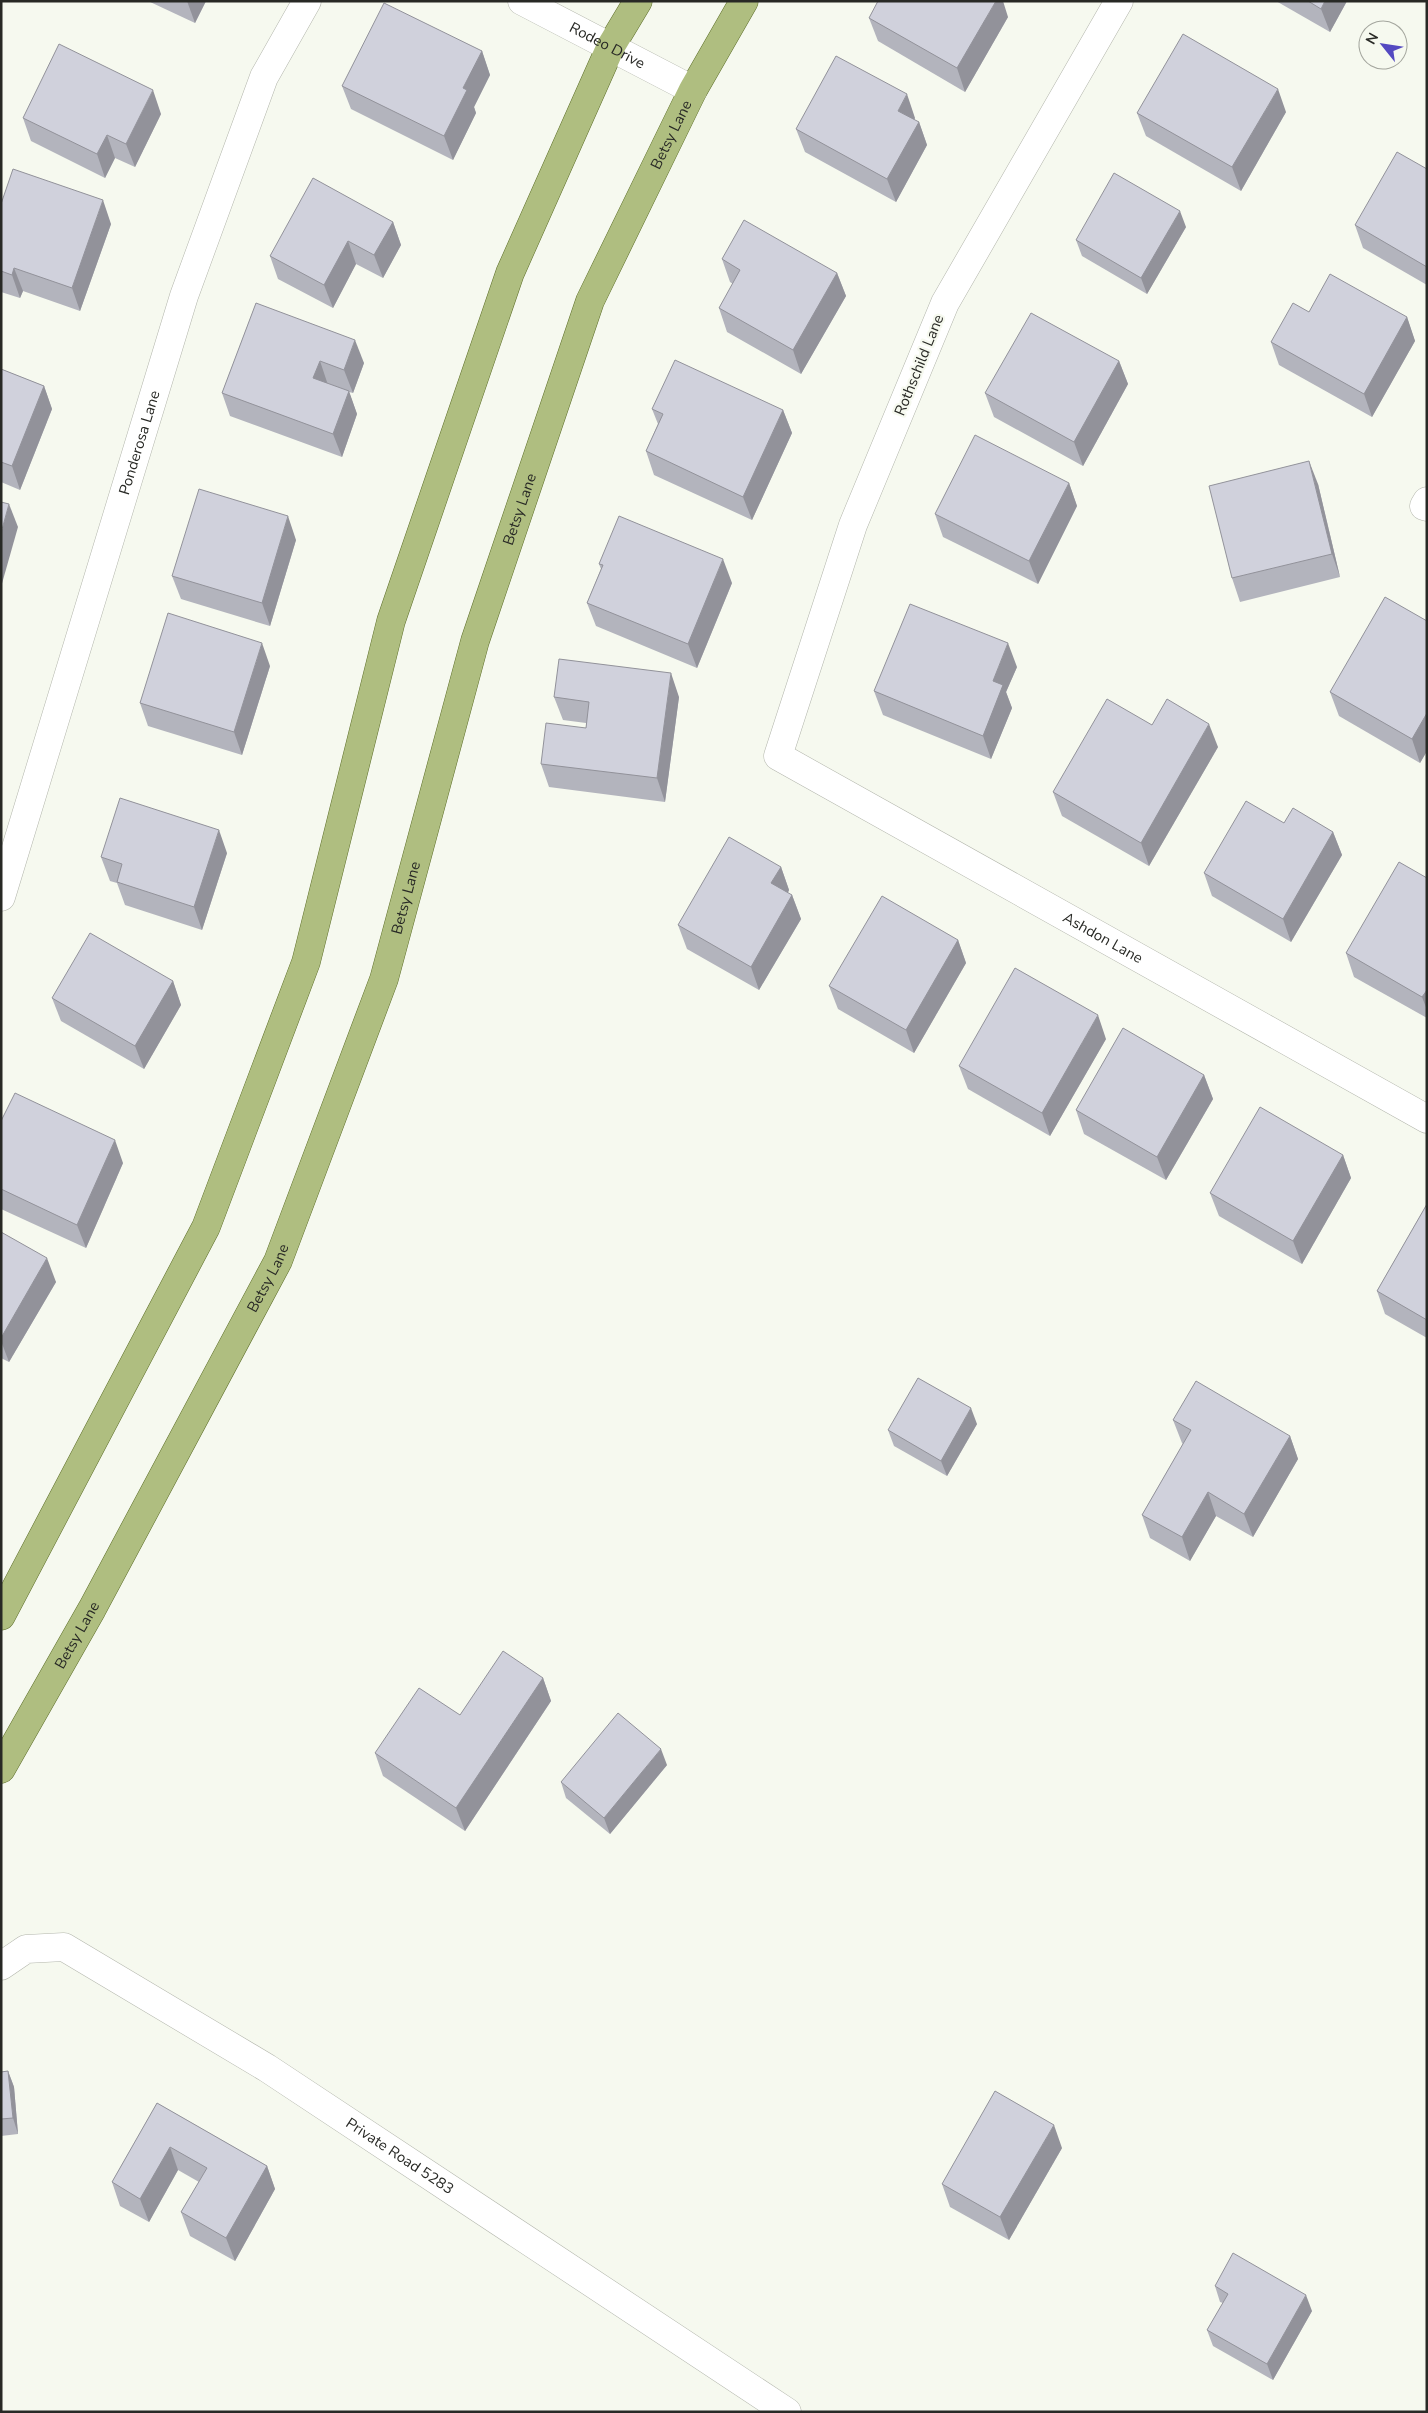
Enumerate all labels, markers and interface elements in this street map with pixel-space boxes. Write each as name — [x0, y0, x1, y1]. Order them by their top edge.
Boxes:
street label: Rodeo Drive — [566, 17, 648, 73]
north arrow — [1358, 20, 1408, 70]
text: N — [1361, 29, 1383, 48]
street label: Betsy Lane — [646, 97, 697, 173]
street label: Rothschild Lane — [890, 311, 948, 419]
street label: Ponderosa Lane — [114, 388, 165, 497]
street label: Betsy Lane — [498, 471, 541, 548]
street label: Betsy Lane — [386, 859, 425, 936]
street label: Ashdon Lane — [1059, 907, 1147, 968]
street label: Betsy Lane — [242, 1241, 294, 1316]
street label: Betsy Lane — [50, 1598, 104, 1673]
street label: Private Road 5283 — [342, 2113, 458, 2199]

